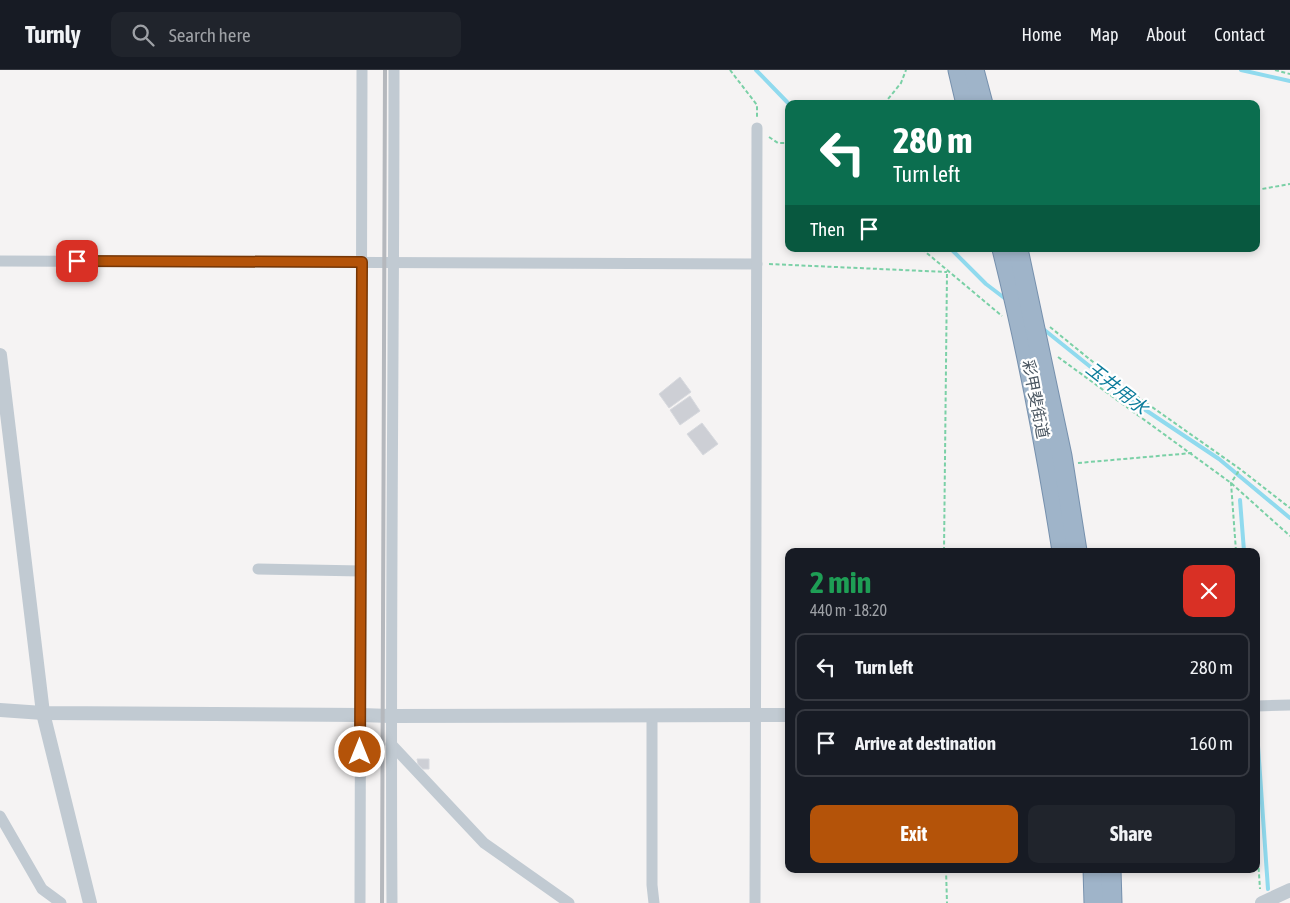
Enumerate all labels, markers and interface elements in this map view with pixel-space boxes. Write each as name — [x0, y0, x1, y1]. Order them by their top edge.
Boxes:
search box — [111, 12, 461, 57]
text: Turnly — [25, 21, 81, 48]
icon: search — [129, 21, 157, 49]
text: Search here — [169, 24, 251, 46]
text: Home — [1022, 24, 1062, 45]
text: Map — [1090, 24, 1119, 45]
text: About — [1147, 24, 1186, 45]
text: Contact — [1214, 24, 1265, 45]
icon: left — [810, 120, 875, 185]
text: 280 m — [893, 120, 972, 160]
text: Turn left — [893, 161, 960, 187]
icon: arrive — [855, 215, 883, 243]
text: Then — [810, 218, 845, 240]
pin — [56, 240, 98, 282]
icon: arrive — [63, 247, 91, 275]
street label: 彩甲斐街道 — [1020, 358, 1052, 440]
water label: 玉井用水 — [1082, 358, 1153, 420]
text: 2 min — [810, 565, 871, 599]
button: close — [1183, 565, 1235, 617]
text: 440 m · 18:20 — [810, 601, 887, 619]
icon: left — [812, 653, 840, 681]
text: Turn left — [855, 656, 913, 678]
text: 280 m — [1190, 656, 1233, 678]
position arrow — [333, 725, 385, 777]
icon: arrive — [812, 729, 840, 757]
text: Arrive at destination — [855, 732, 996, 754]
text: 160 m — [1190, 732, 1233, 754]
button: Exit — [810, 805, 1018, 863]
button: Share — [1028, 805, 1235, 863]

